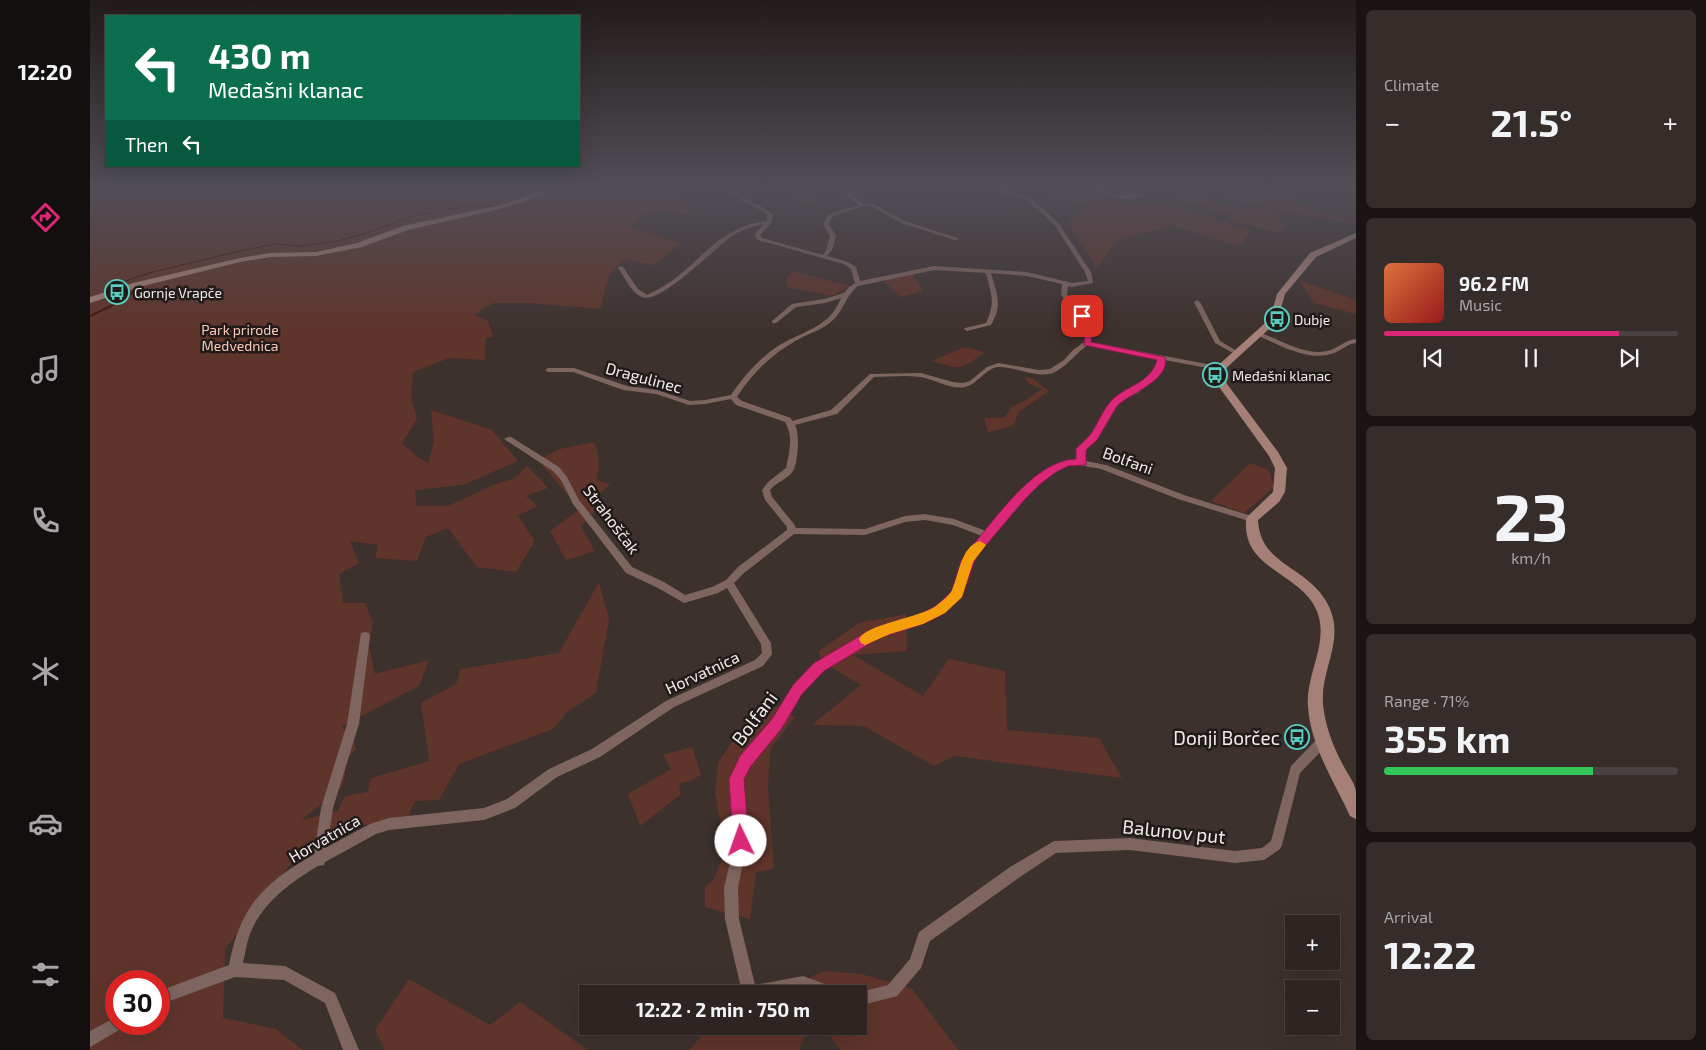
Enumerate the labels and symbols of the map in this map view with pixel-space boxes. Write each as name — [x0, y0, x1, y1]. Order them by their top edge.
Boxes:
bus stop icon: Gornje Vrapče — [104, 279, 130, 305]
place label: Gornje Vrapče — [134, 284, 222, 301]
pin — [1061, 295, 1103, 337]
bus stop icon: Dubje — [1264, 306, 1290, 332]
place label: Dubje — [1294, 311, 1330, 328]
park label: Park prirode Medvednica — [201, 321, 279, 354]
street label: Dragulinec — [604, 358, 684, 396]
bus stop icon: Međašni klanac — [1202, 362, 1228, 388]
place label: Međašni klanac — [1232, 367, 1331, 384]
street label: Bolfani — [1100, 442, 1156, 478]
street label: Strahoščak — [580, 481, 644, 557]
street label: Horvatnica — [662, 647, 742, 697]
street label: Bolfani — [726, 687, 782, 749]
bus stop icon: Donji Borčec — [1284, 724, 1310, 750]
place label: Donji Borčec — [1173, 726, 1280, 749]
street label: Horvatnica — [285, 810, 363, 866]
position arrow — [714, 814, 766, 866]
street label: Balunov put — [1121, 814, 1227, 848]
speed limit sign: 30 — [105, 970, 170, 1035]

